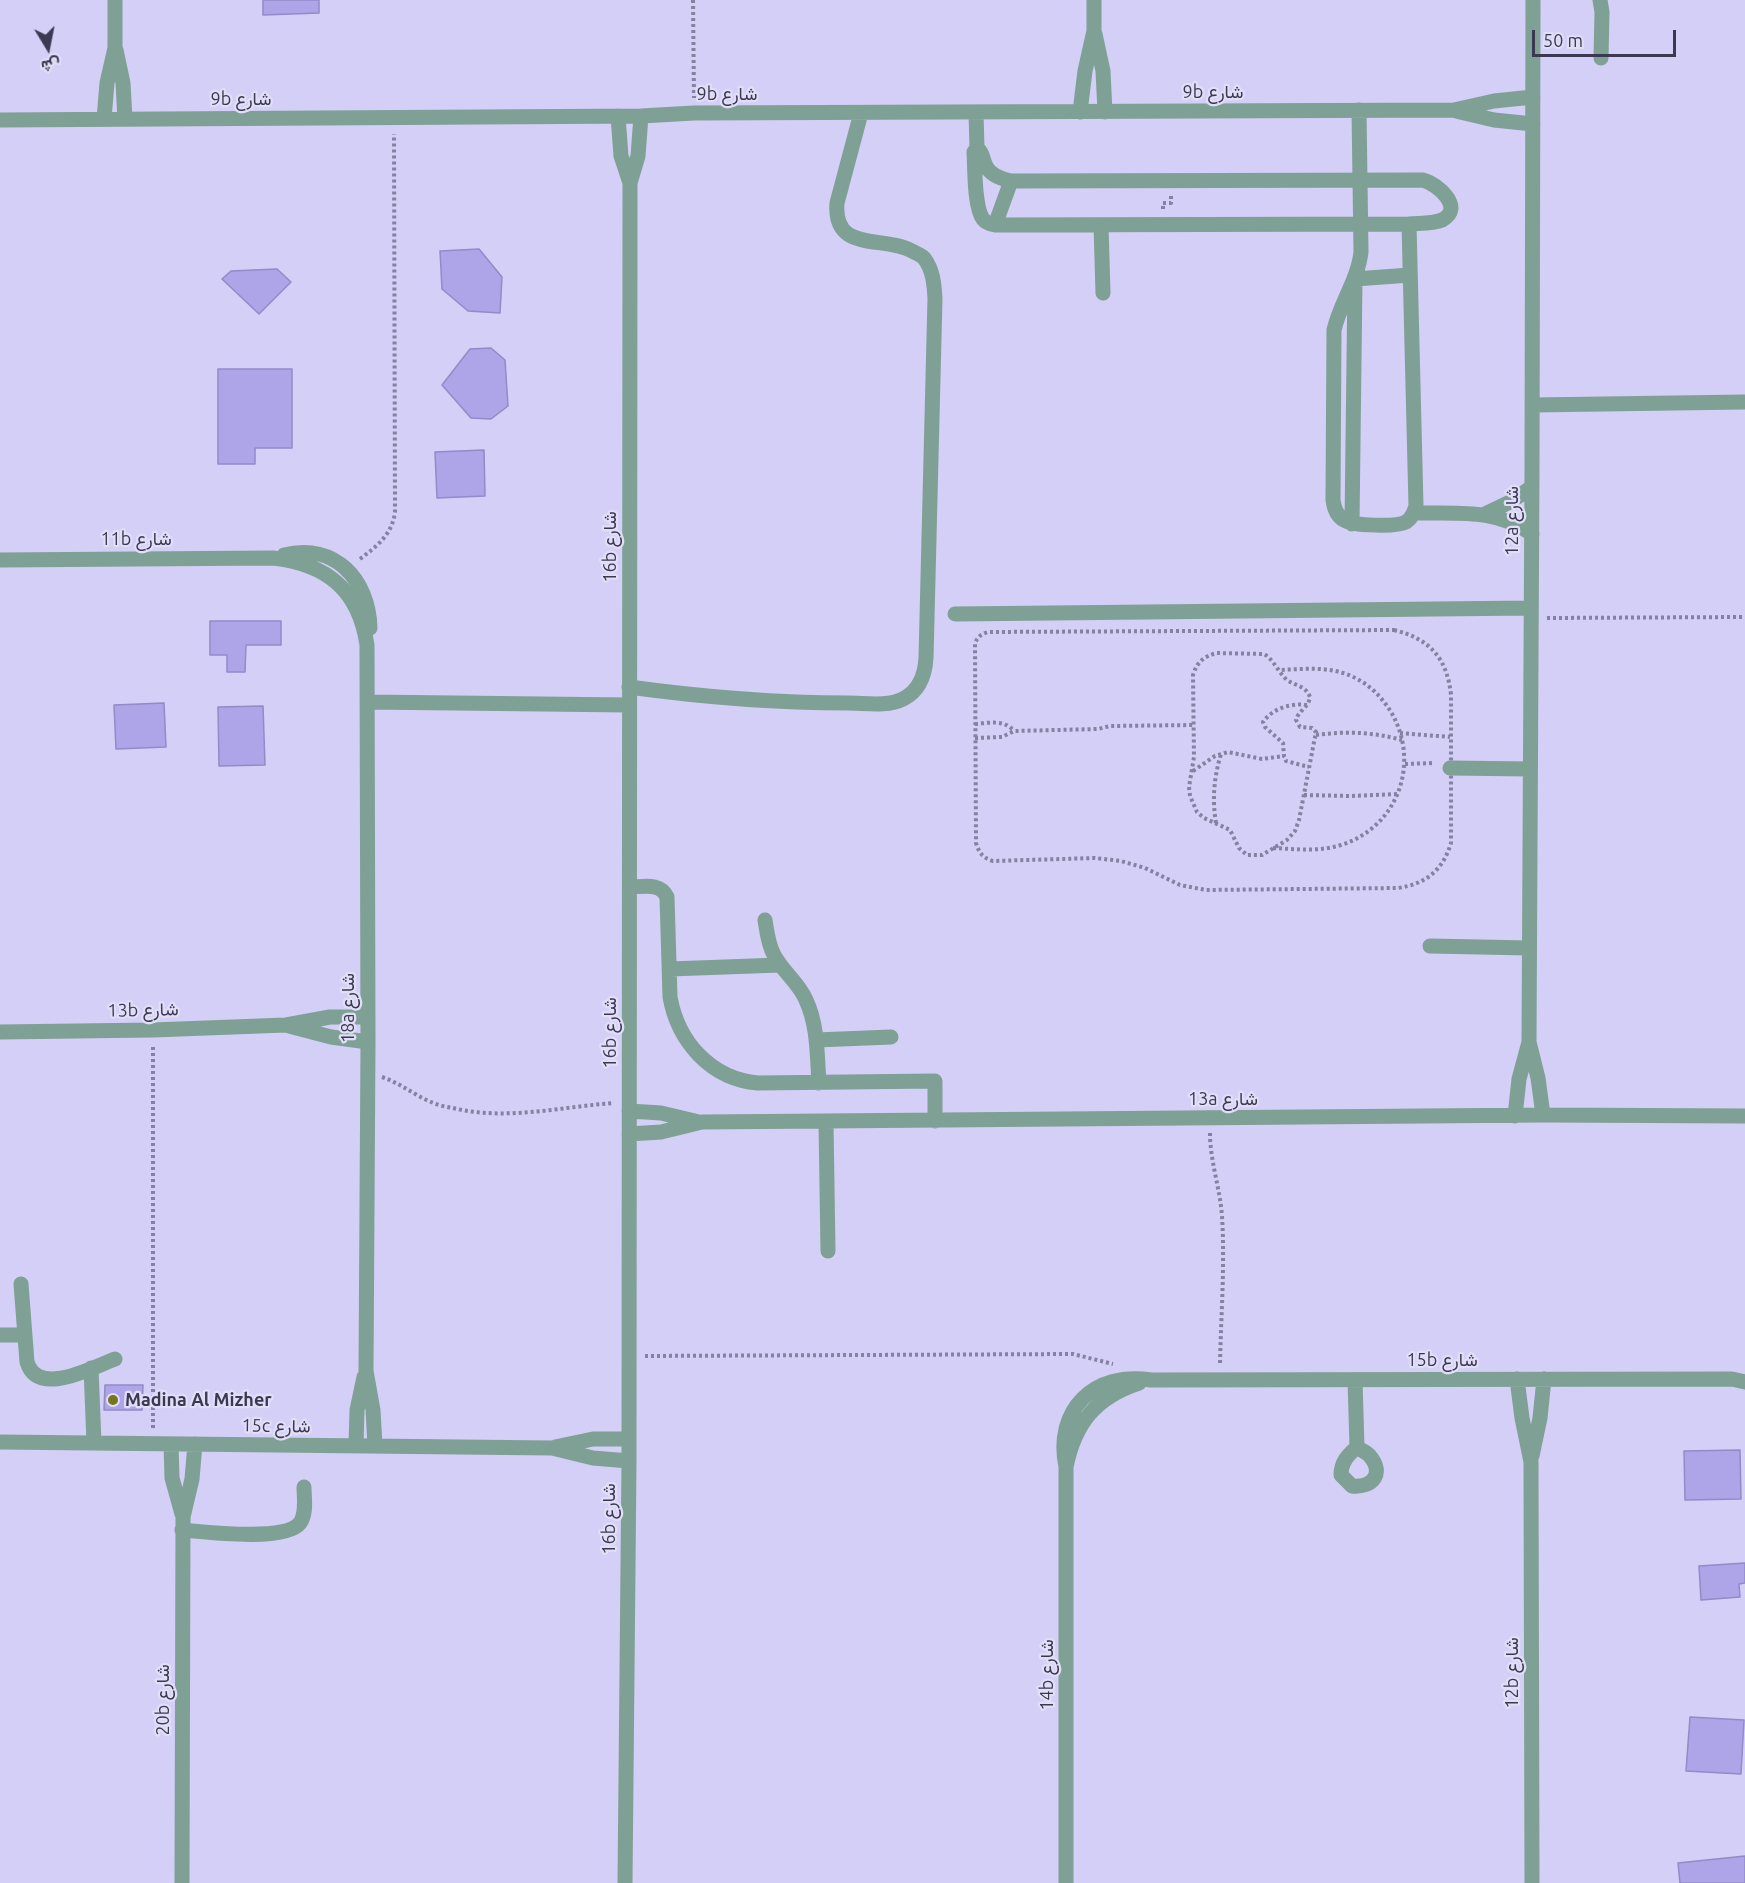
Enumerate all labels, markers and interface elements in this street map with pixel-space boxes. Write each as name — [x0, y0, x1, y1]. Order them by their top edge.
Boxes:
north arrow — [18, 18, 78, 78]
scale bar — [1535, 18, 1679, 56]
text: 50 m — [1543, 30, 1583, 50]
text: ش — [40, 55, 62, 76]
street label: 9b شارع — [1182, 81, 1244, 103]
street label: 9b شارع — [696, 83, 758, 105]
street label: 9b شارع — [210, 88, 272, 110]
street label: 12a شارع — [1501, 486, 1523, 556]
street label: 16b شارع — [599, 511, 621, 583]
street label: 11b شارع — [100, 528, 172, 550]
street label: 18a شارع — [337, 973, 359, 1043]
street label: 16b شارع — [599, 997, 621, 1069]
street label: 13b شارع — [107, 999, 179, 1021]
street label: 13a شارع — [1188, 1088, 1258, 1110]
street label: 15b شارع — [1406, 1349, 1478, 1371]
place label: Madina Al Mizher — [125, 1389, 272, 1411]
marker: Madina Al Mizher — [106, 1393, 120, 1407]
street label: 15c شارع — [241, 1415, 311, 1437]
street label: 16b شارع — [598, 1483, 620, 1555]
street label: 12b شارع — [1501, 1637, 1523, 1709]
street label: 14b شارع — [1036, 1639, 1058, 1711]
street label: 20b شارع — [152, 1664, 174, 1736]

